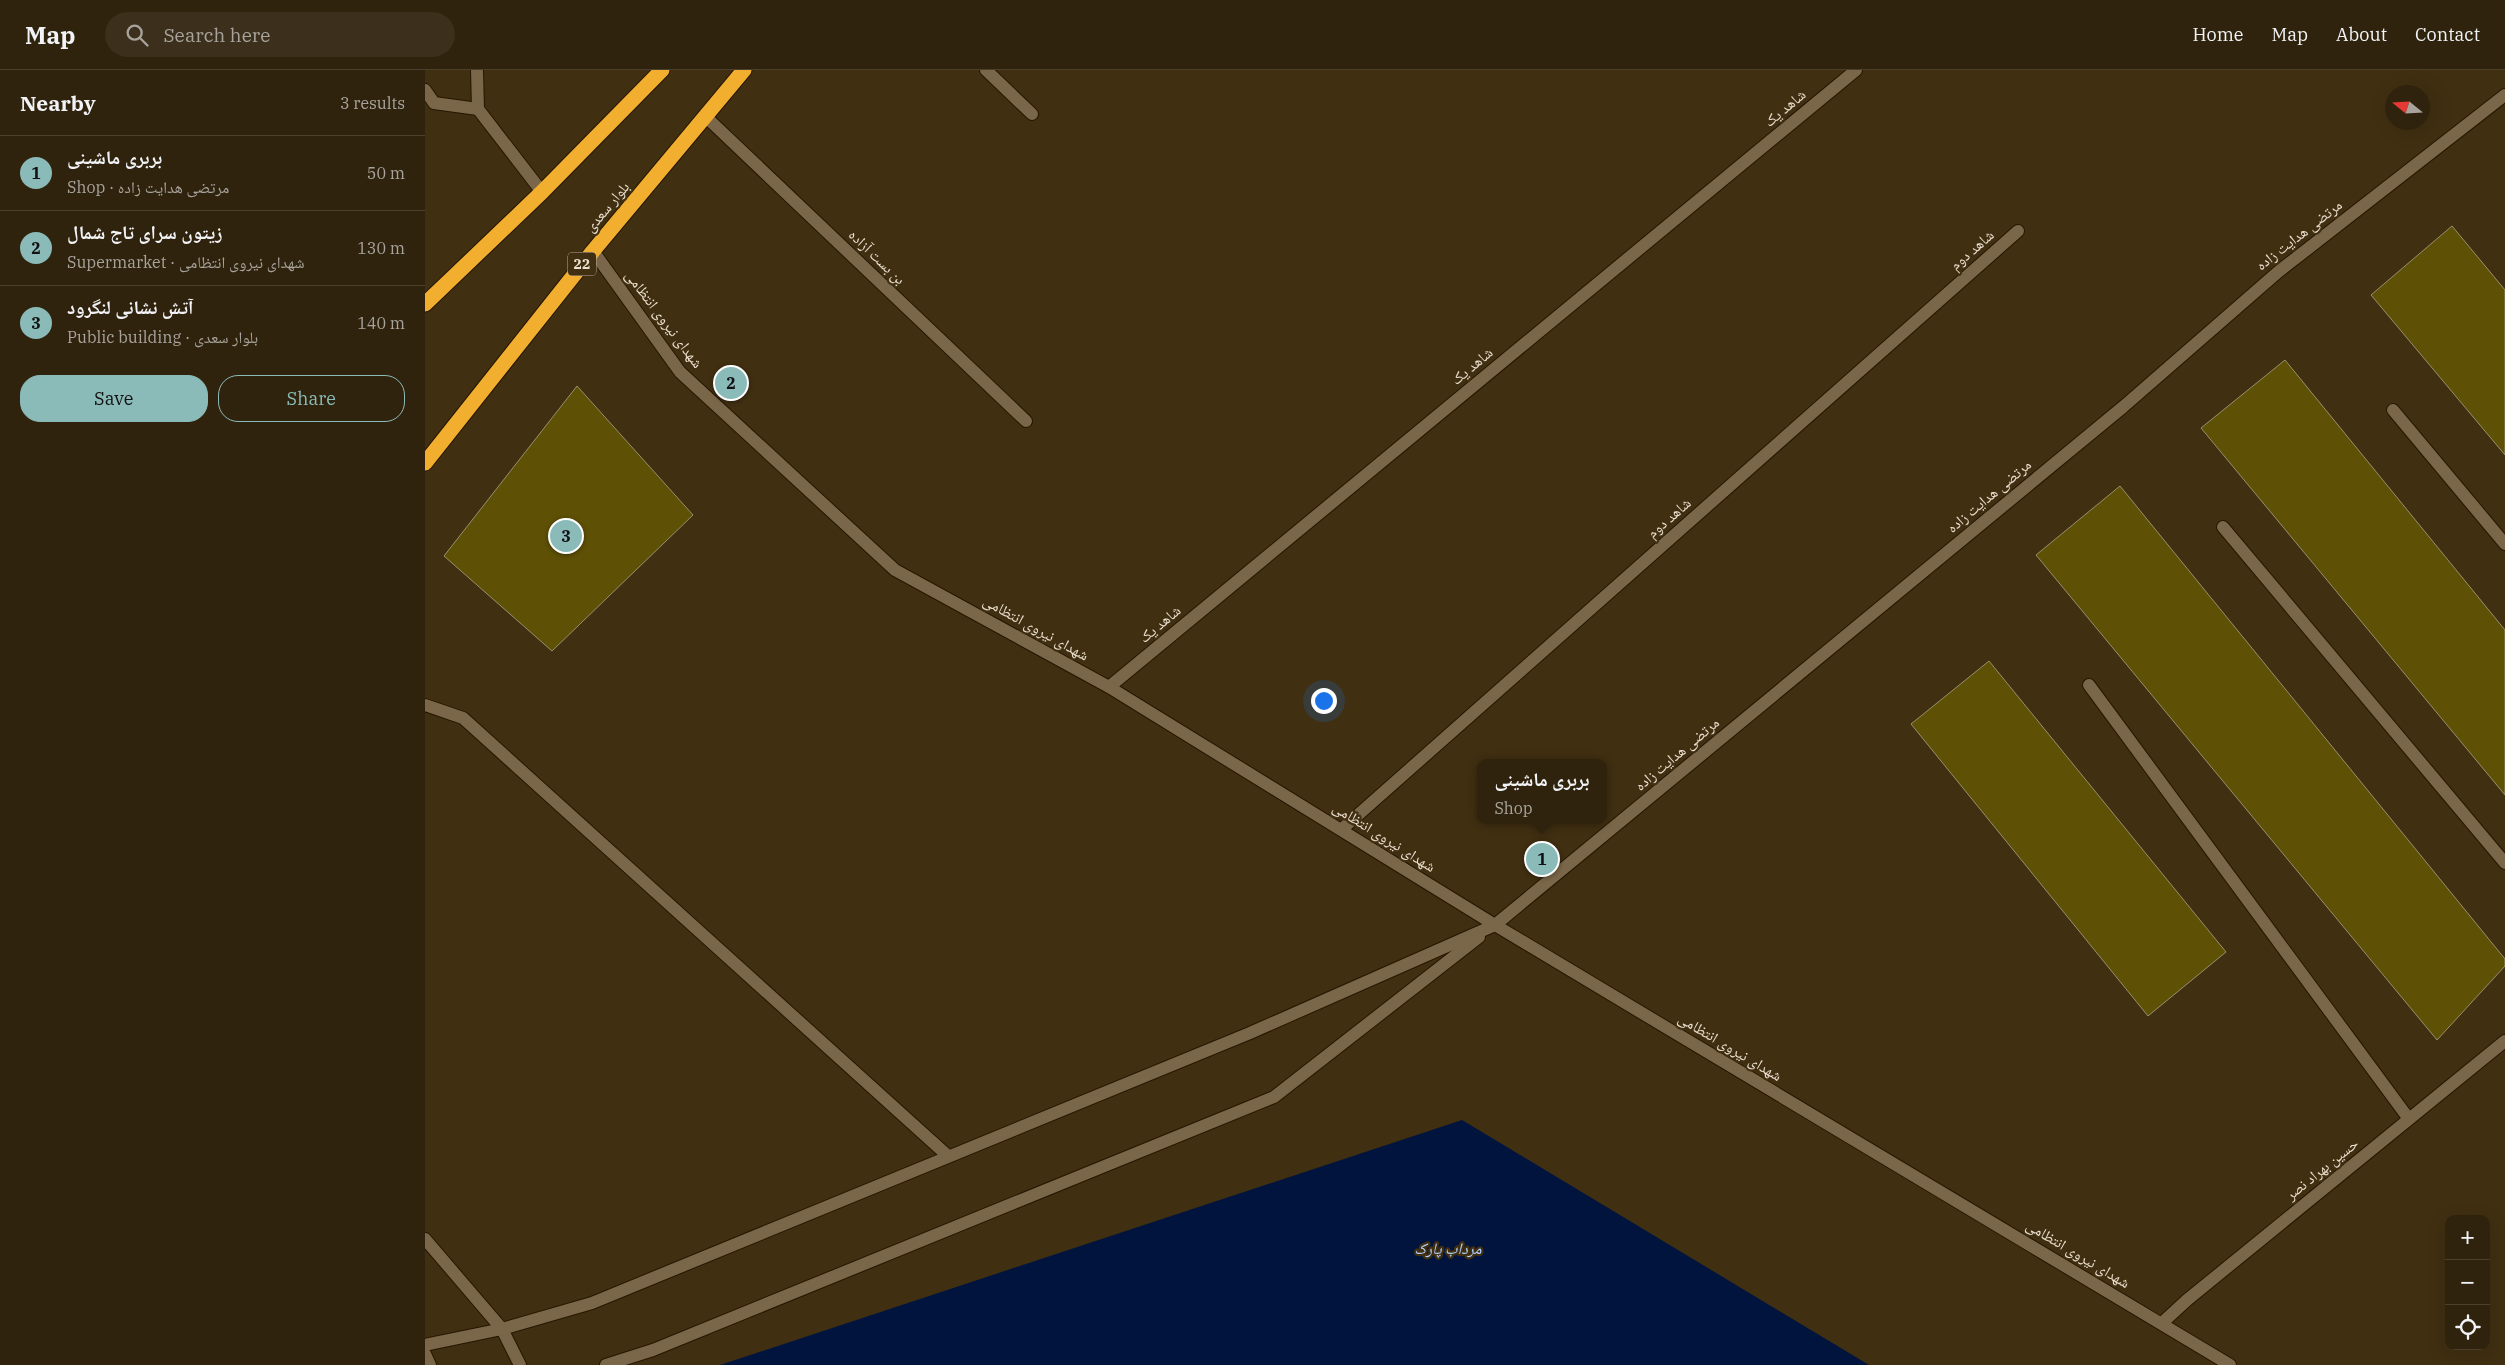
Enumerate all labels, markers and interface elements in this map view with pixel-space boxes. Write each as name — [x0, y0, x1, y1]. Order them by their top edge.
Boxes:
search box — [105, 12, 455, 57]
text: Map — [25, 19, 75, 51]
icon: search — [123, 21, 151, 49]
text: Search here — [163, 23, 270, 47]
text: Home — [2192, 23, 2244, 46]
text: Map — [2272, 23, 2308, 46]
text: About — [2336, 23, 2387, 46]
text: Contact — [2415, 23, 2480, 46]
street label: شاهد یک — [1760, 85, 1810, 131]
north arrow — [2385, 85, 2430, 130]
text: Nearby — [20, 89, 96, 117]
text: 3 results — [340, 93, 405, 113]
text: بربری ماشینی — [67, 145, 162, 169]
text: 1 — [31, 163, 41, 183]
text: 50 m — [367, 163, 405, 183]
text: Shop · مرتضی هدایت زاده — [67, 177, 229, 197]
street label: بلوار سعدی — [580, 178, 634, 236]
street label: مرتضی هدایت زاده — [2252, 195, 2346, 275]
text: زیتون سرای تاج شمال — [67, 220, 222, 244]
street label: بن بست آزاده — [844, 225, 910, 289]
street label: شاهد دوم — [1946, 225, 1998, 275]
text: 2 — [31, 238, 41, 258]
text: 130 m — [357, 238, 405, 258]
text: Supermarket · شهدای نیروی انتظامی — [67, 252, 305, 272]
road number: 22 — [568, 252, 596, 275]
street label: شهدای نیروی انتظامی — [621, 266, 708, 372]
text: آتش نشانی لنگرود — [67, 295, 194, 319]
text: 3 — [31, 313, 41, 333]
text: 140 m — [357, 313, 405, 333]
text: Public building · بلوار سعدی — [67, 327, 258, 347]
street label: شاهد یک — [1447, 343, 1497, 389]
pin: 2 — [715, 364, 747, 402]
button: Save — [20, 375, 208, 422]
button: Share — [218, 375, 405, 422]
street label: مرتضی هدایت زاده — [1943, 455, 2036, 537]
street label: شاهد دوم — [1643, 493, 1695, 543]
pin: 3 — [550, 517, 582, 555]
street label: شهدای نیروی انتظامی — [980, 591, 1092, 665]
street label: شاهد یک — [1135, 601, 1185, 647]
your location — [1311, 688, 1337, 714]
street label: مرتضی هدایت زاده — [1631, 713, 1724, 795]
popup — [1477, 759, 1607, 824]
text: بربری ماشینی — [1494, 767, 1590, 791]
street label: شهدای نیروی انتظامی — [1329, 797, 1439, 877]
text: Shop — [1494, 798, 1533, 818]
pin: 1 — [1526, 840, 1558, 878]
street label: شهدای نیروی انتظامی — [1674, 1008, 1786, 1086]
street label: حسین بهراد نصر — [2281, 1133, 2363, 1205]
street label: شهدای نیروی انتظامی — [2022, 1215, 2134, 1293]
map controls — [2445, 1215, 2490, 1350]
button: + — [2445, 1215, 2490, 1260]
water label: مرداب پارک — [1414, 1238, 1482, 1258]
button: − — [2445, 1260, 2490, 1305]
button: locate — [2445, 1305, 2490, 1350]

